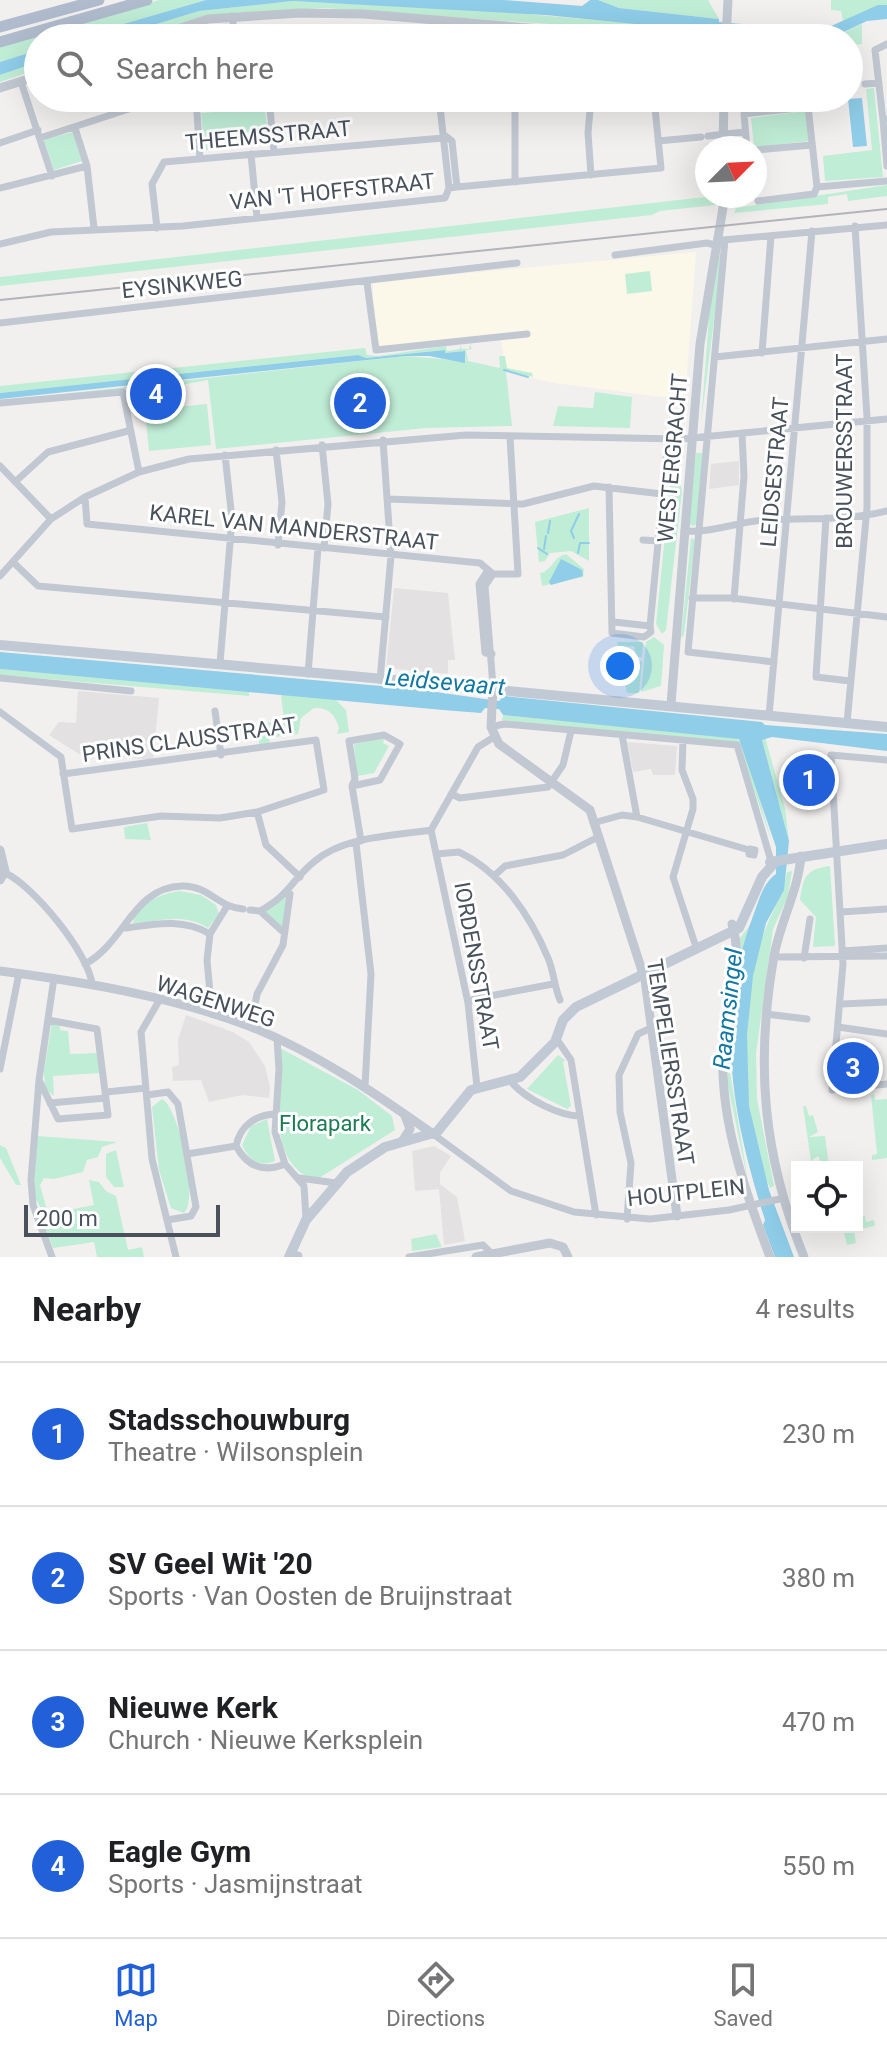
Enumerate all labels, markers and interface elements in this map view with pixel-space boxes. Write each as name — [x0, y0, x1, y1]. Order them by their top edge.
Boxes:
search box — [24, 24, 863, 112]
icon: search — [52, 46, 96, 90]
text: Search here — [116, 51, 274, 86]
street label: THEEMSSTRAAT — [184, 116, 352, 155]
north arrow — [695, 136, 767, 208]
street label: VAN 'T HOFFSTRAAT — [228, 168, 436, 215]
street label: EYSINKWEG — [121, 266, 244, 303]
street label: BROUWERSSTRAAT — [832, 353, 857, 549]
pin: 4 — [130, 364, 182, 424]
street label: WESTERGRACHT — [653, 372, 692, 544]
pin: 2 — [334, 373, 386, 433]
street label: LEIDSESTRAAT — [755, 396, 794, 548]
street label: KAREL VAN MANDERSTRAAT — [148, 500, 440, 555]
your location — [600, 646, 640, 686]
water label: Leidsevaart — [384, 663, 507, 701]
street label: PRINS CLAUSSTRAAT — [81, 712, 298, 767]
pin: 1 — [783, 750, 835, 810]
street label: IORDENSSTRAAT — [449, 880, 504, 1052]
water label: Raamsingel — [708, 947, 748, 1071]
street label: TEMPELIERSSTRAAT — [642, 957, 699, 1167]
street label: WAGENWEG — [153, 971, 278, 1032]
pin: 3 — [827, 1038, 879, 1098]
park label: Florapark — [279, 1111, 372, 1136]
map controls — [791, 1161, 863, 1233]
button: locate — [791, 1161, 863, 1233]
street label: HOUTPLEIN — [626, 1174, 746, 1211]
scale bar — [24, 1201, 220, 1237]
text: 200 m — [36, 1206, 98, 1231]
text: Nearby — [32, 1289, 141, 1329]
text: 4 results — [756, 1294, 855, 1324]
text: Stadsschouwburg — [108, 1402, 350, 1437]
text: 1 — [51, 1419, 65, 1449]
text: 230 m — [782, 1419, 855, 1449]
text: Theatre · Wilsonsplein — [108, 1437, 363, 1467]
text: SV Geel Wit '20 — [108, 1546, 313, 1581]
text: 2 — [51, 1563, 65, 1593]
text: 380 m — [782, 1563, 855, 1593]
text: Sports · Van Oosten de Bruijnstraat — [108, 1581, 512, 1611]
text: Nieuwe Kerk — [108, 1690, 278, 1725]
text: 3 — [51, 1707, 65, 1737]
text: 470 m — [782, 1707, 855, 1737]
text: Church · Nieuwe Kerksplein — [108, 1725, 423, 1755]
text: Eagle Gym — [108, 1834, 251, 1869]
text: 4 — [51, 1851, 65, 1881]
text: 550 m — [782, 1851, 855, 1881]
text: Sports · Jasmijnstraat — [108, 1869, 363, 1899]
tab: Map — [114, 1958, 158, 2031]
tab: Directions — [386, 1958, 485, 2031]
tab: Saved — [713, 1958, 773, 2031]

